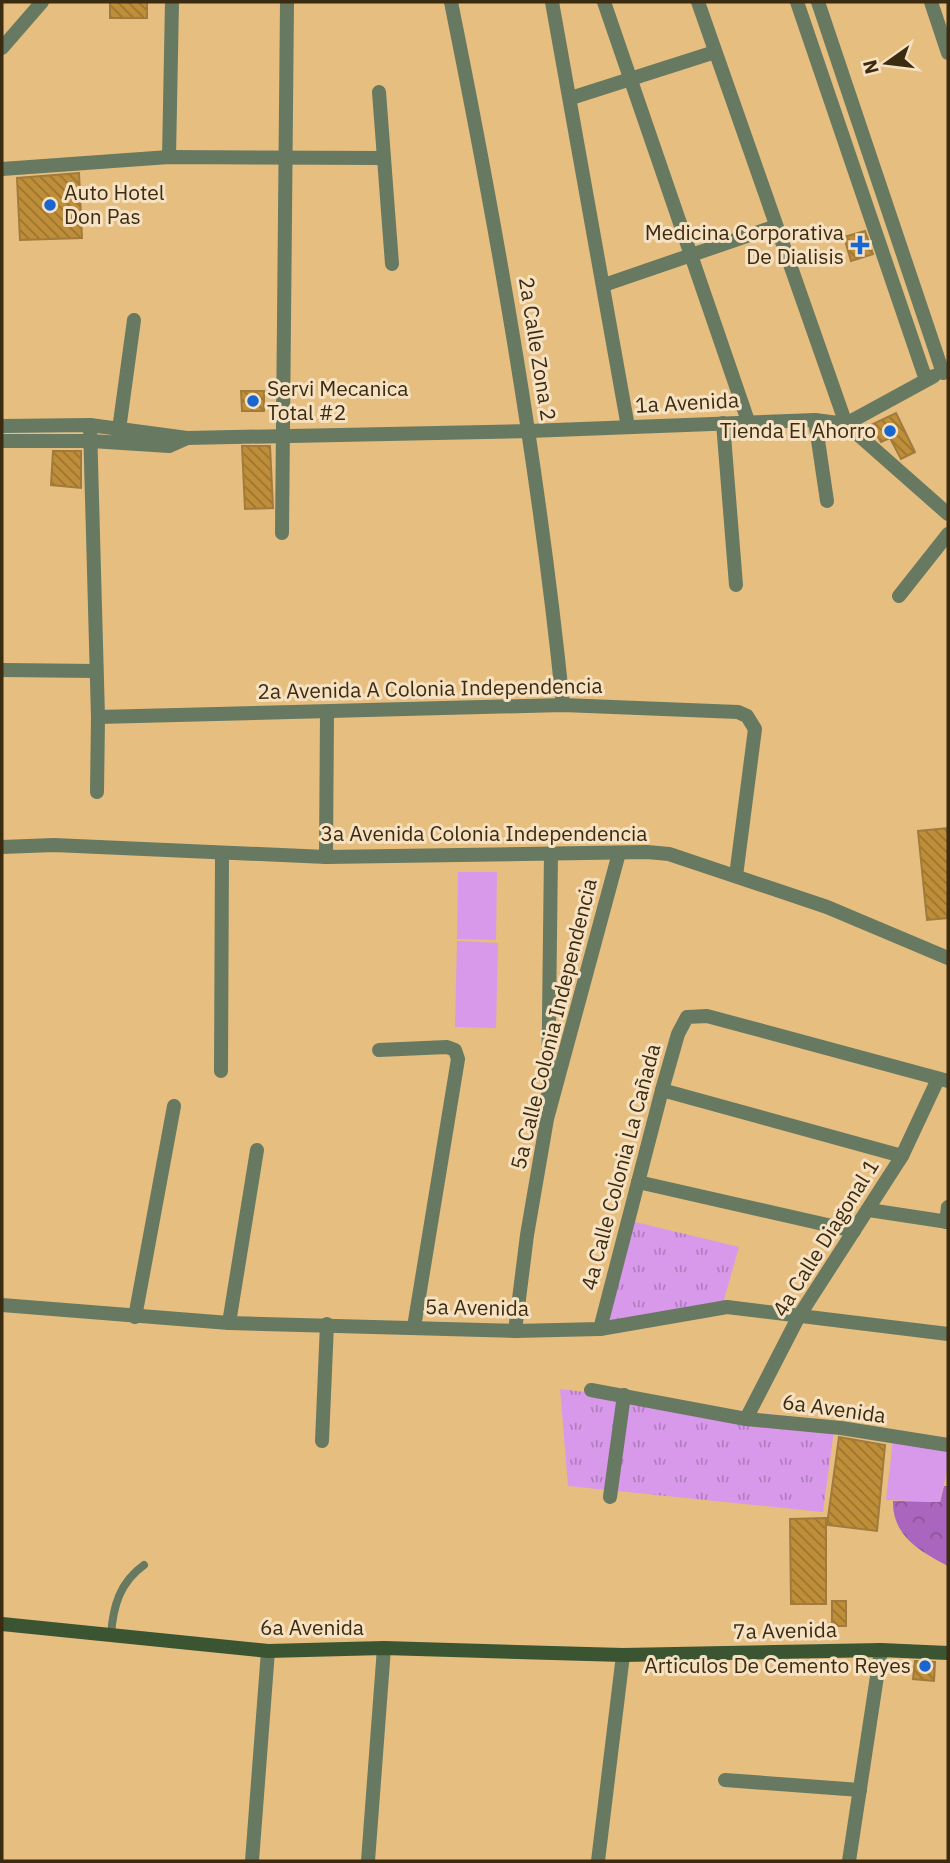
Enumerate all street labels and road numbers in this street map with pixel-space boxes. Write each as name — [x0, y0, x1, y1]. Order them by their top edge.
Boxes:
street label: 2a Calle Zona 2 — [513, 275, 563, 423]
street label: 1a Avenida — [634, 385, 740, 419]
street label: 2a Avenida A Colonia Independencia — [257, 671, 603, 705]
street label: 3a Avenida Colonia Independencia — [321, 819, 648, 847]
street label: 5a Calle Colonia Independencia — [503, 875, 603, 1172]
street label: 4a Calle Colonia La Cañada — [574, 1040, 666, 1293]
street label: 4a Calle Diagonal 1 — [765, 1154, 885, 1321]
street label: 5a Avenida — [425, 1292, 529, 1322]
street label: 6a Avenida — [781, 1387, 888, 1429]
street label: 6a Avenida — [260, 1613, 364, 1641]
street label: 7a Avenida — [733, 1615, 837, 1645]

